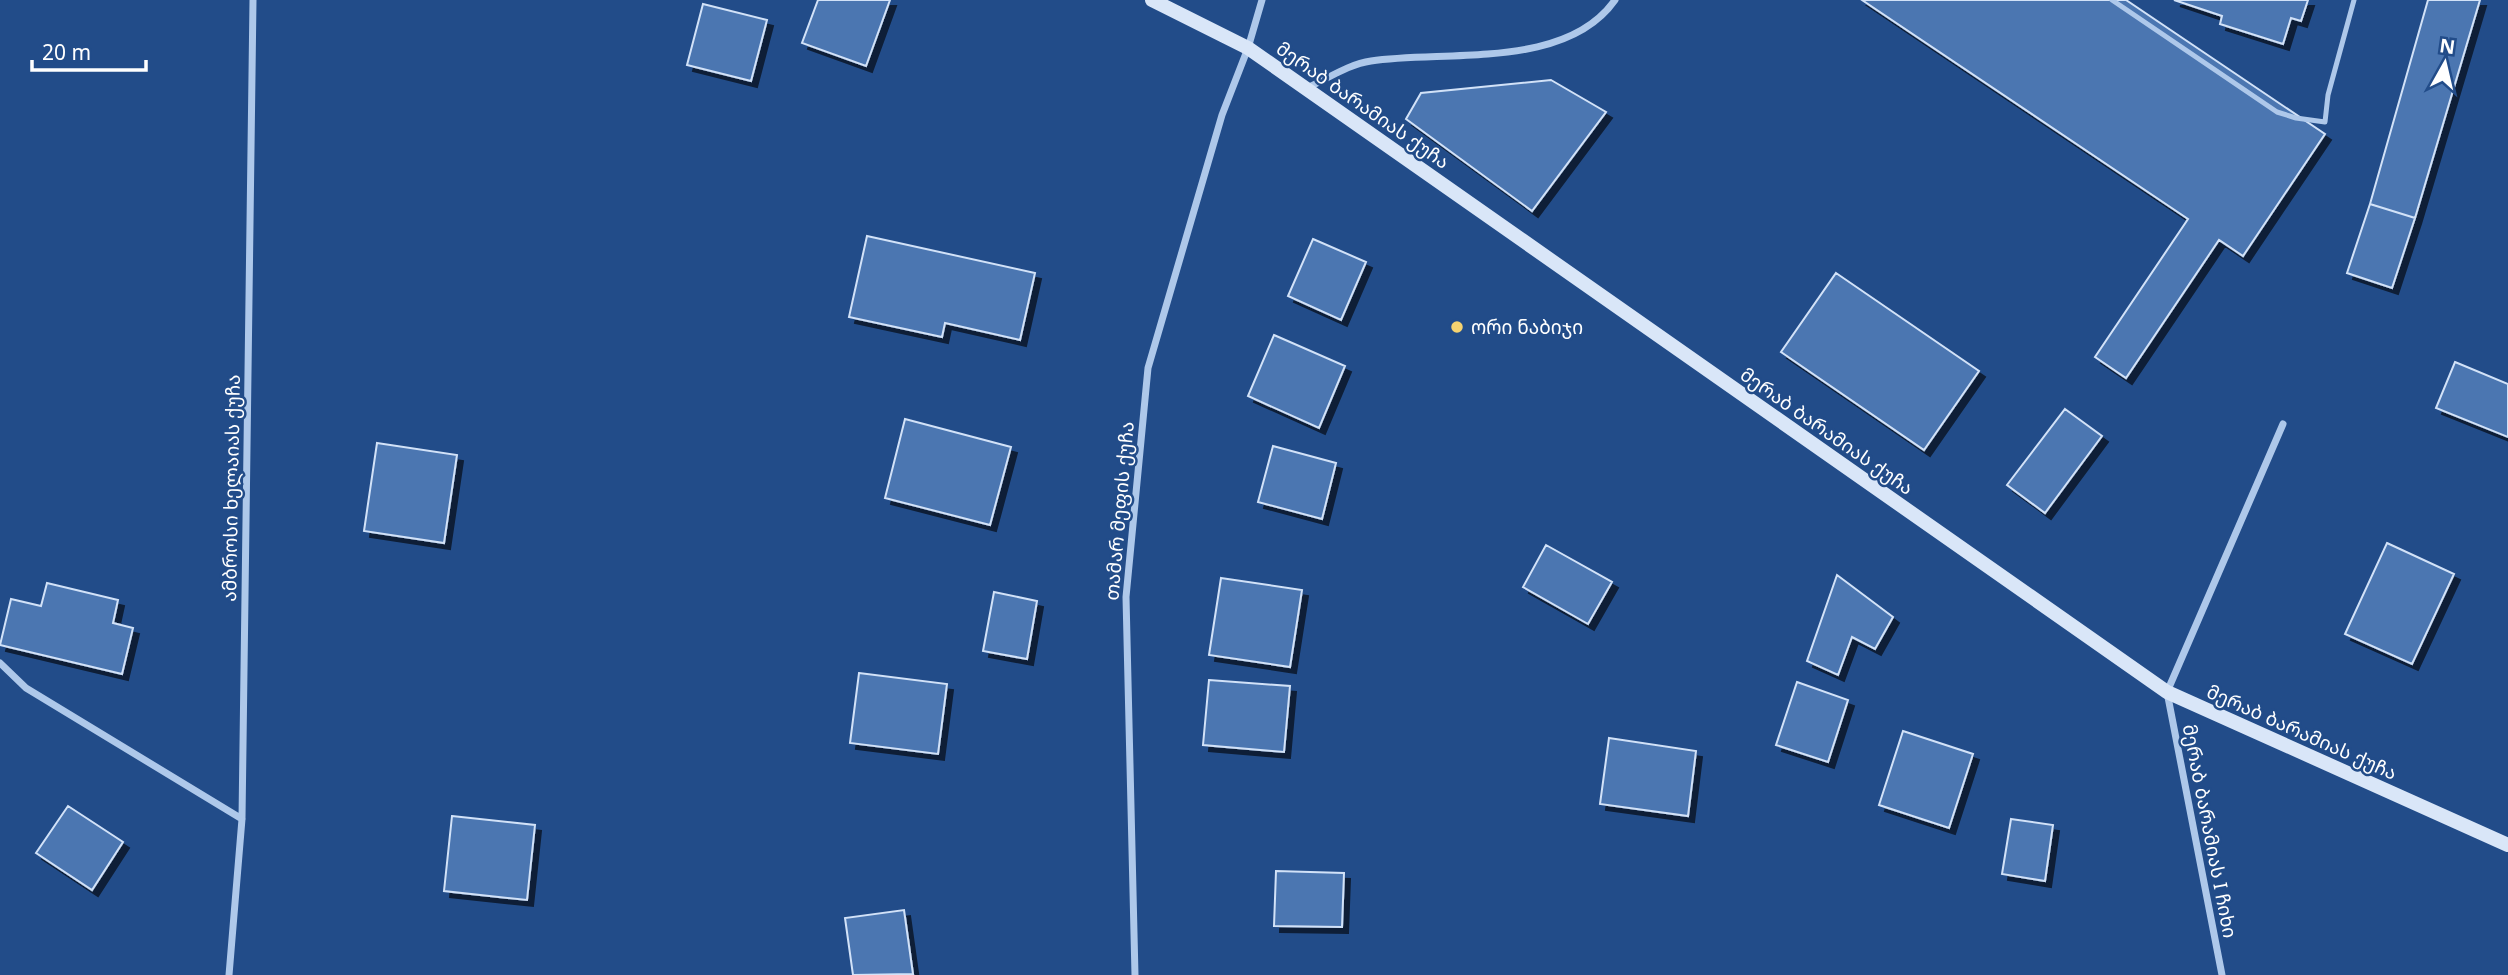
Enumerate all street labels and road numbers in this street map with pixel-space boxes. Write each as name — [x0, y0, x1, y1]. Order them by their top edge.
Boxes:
street label: მერაბ ბარამიას ქუჩა — [1271, 35, 1455, 175]
street label: მერაბ ბარამიას ქუჩა — [1735, 361, 1919, 501]
street label: ამბროსი ხელაიას ქუჩა — [216, 374, 246, 602]
street label: თამარ მეფის ქუჩა — [1098, 420, 1140, 602]
street label: მერაბ ბარამიას ქუჩა — [2203, 678, 2401, 786]
street label: მერაბ ბარამიას I ჩიხი — [2177, 722, 2243, 940]

